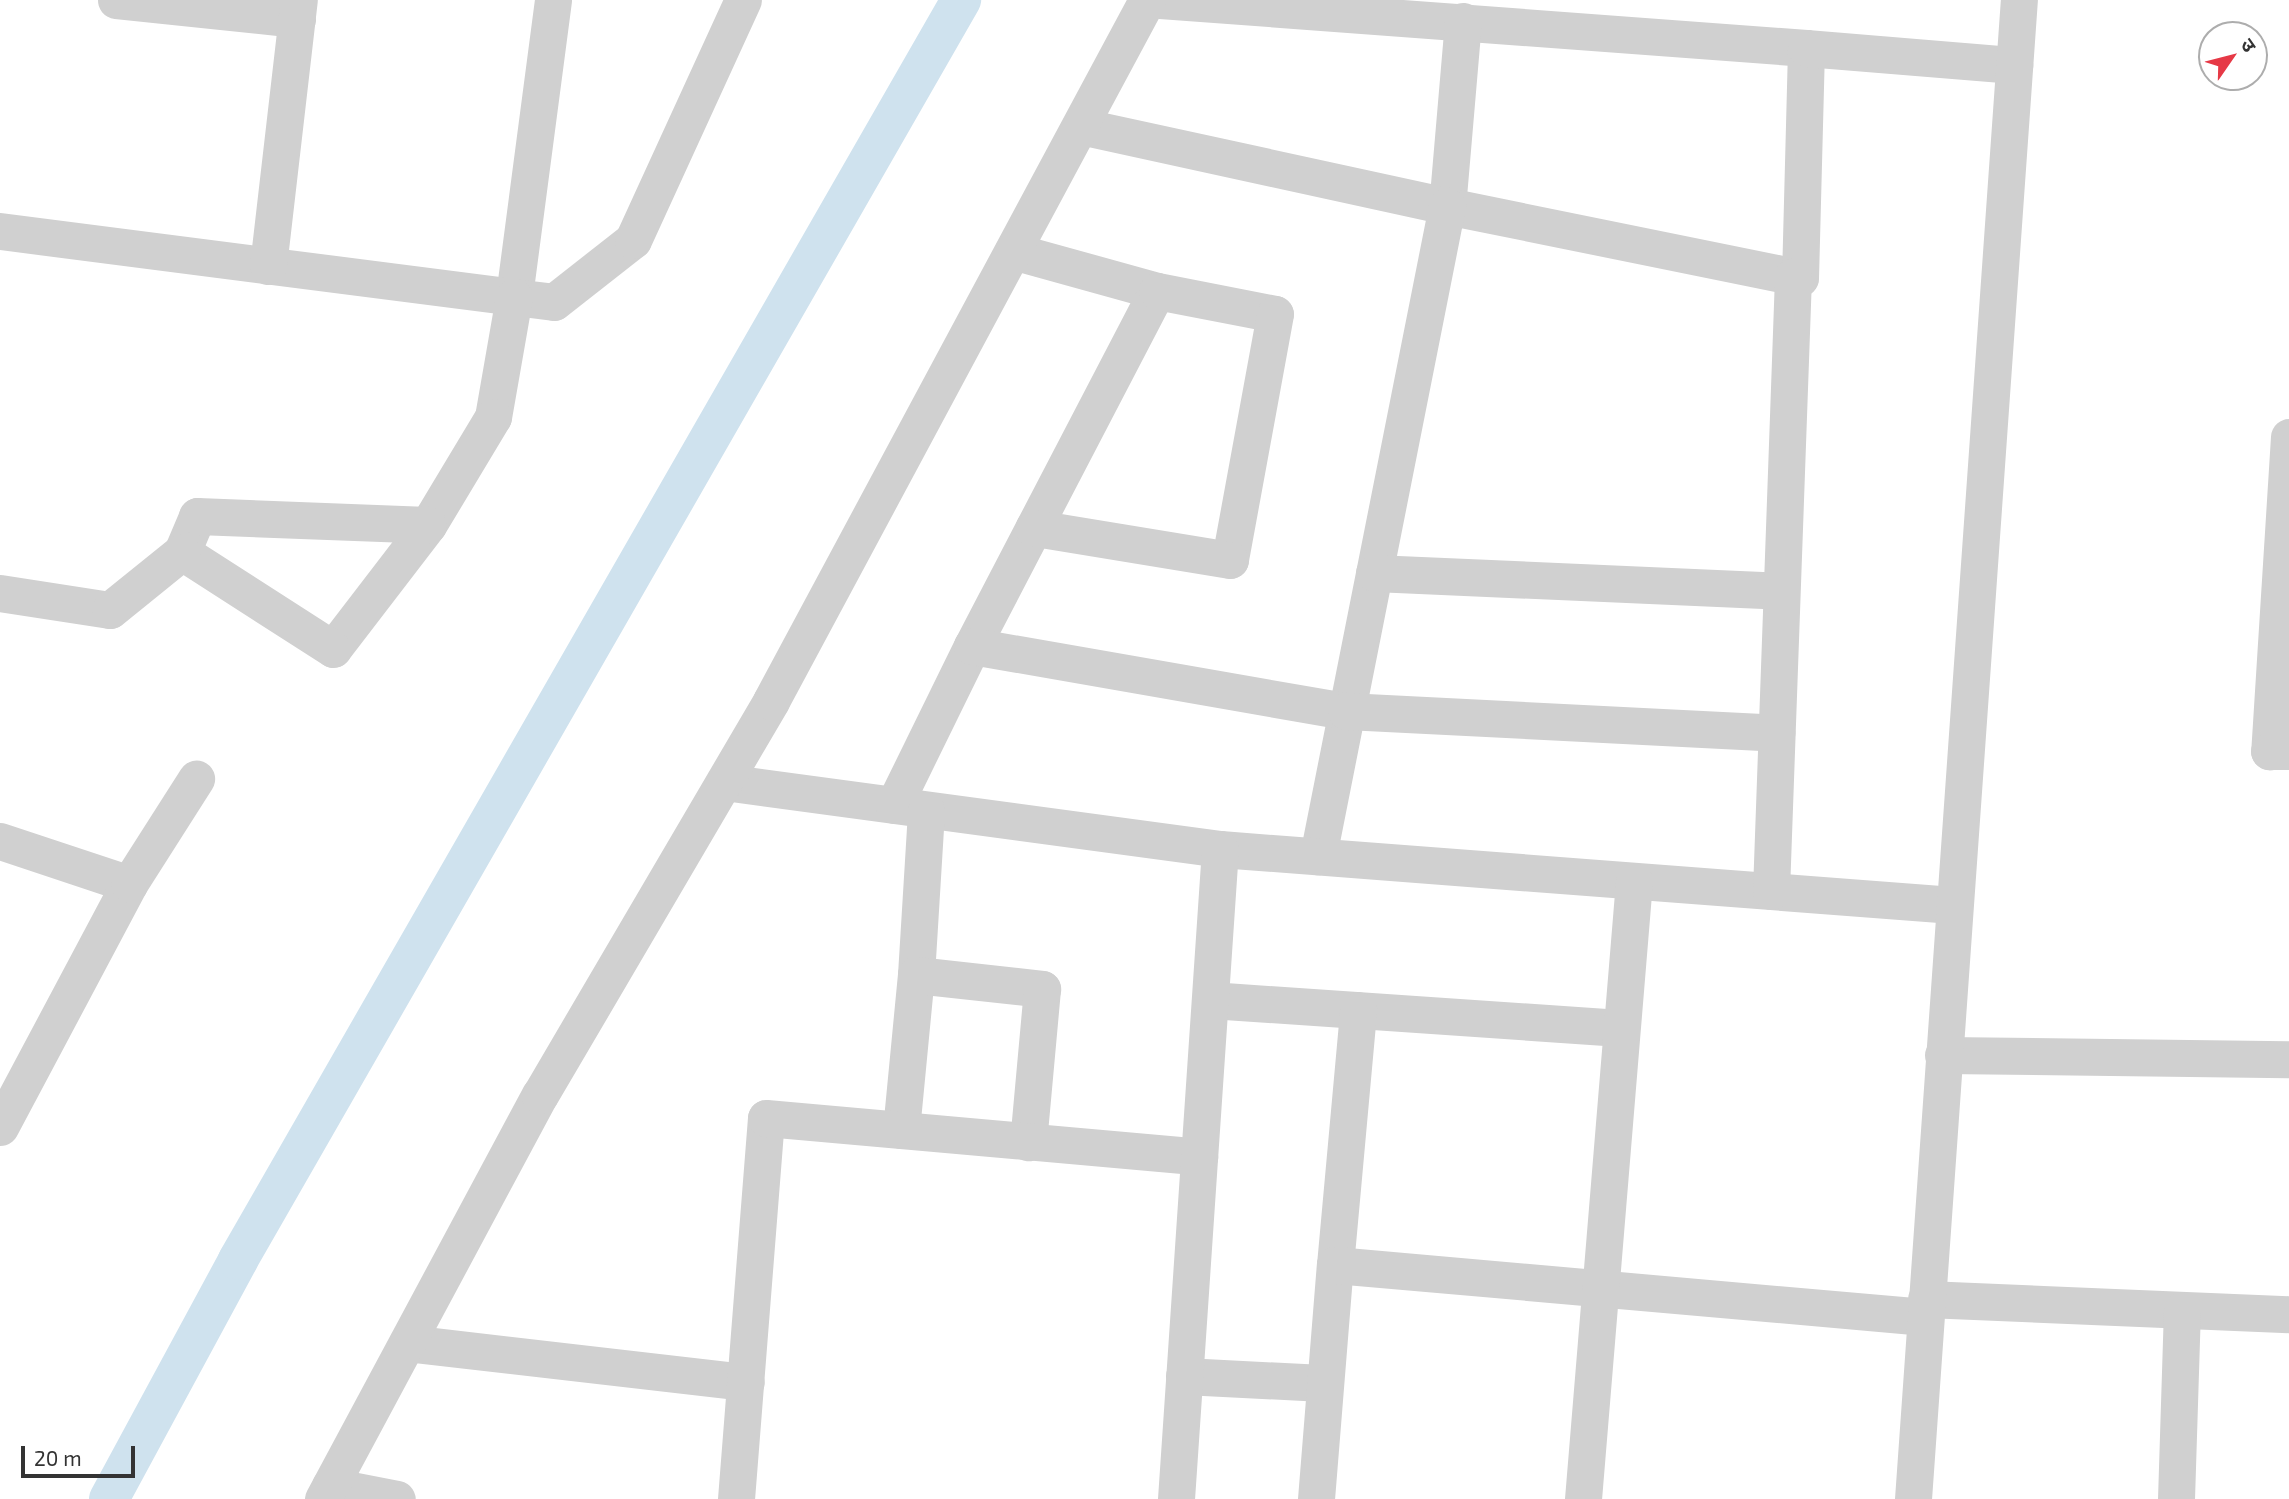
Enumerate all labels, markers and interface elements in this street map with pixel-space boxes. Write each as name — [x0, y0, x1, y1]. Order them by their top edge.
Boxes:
north arrow — [2198, 21, 2268, 91]
text: उ — [2236, 34, 2262, 56]
scale bar — [24, 1432, 138, 1476]
text: 20 m — [34, 1445, 82, 1470]

